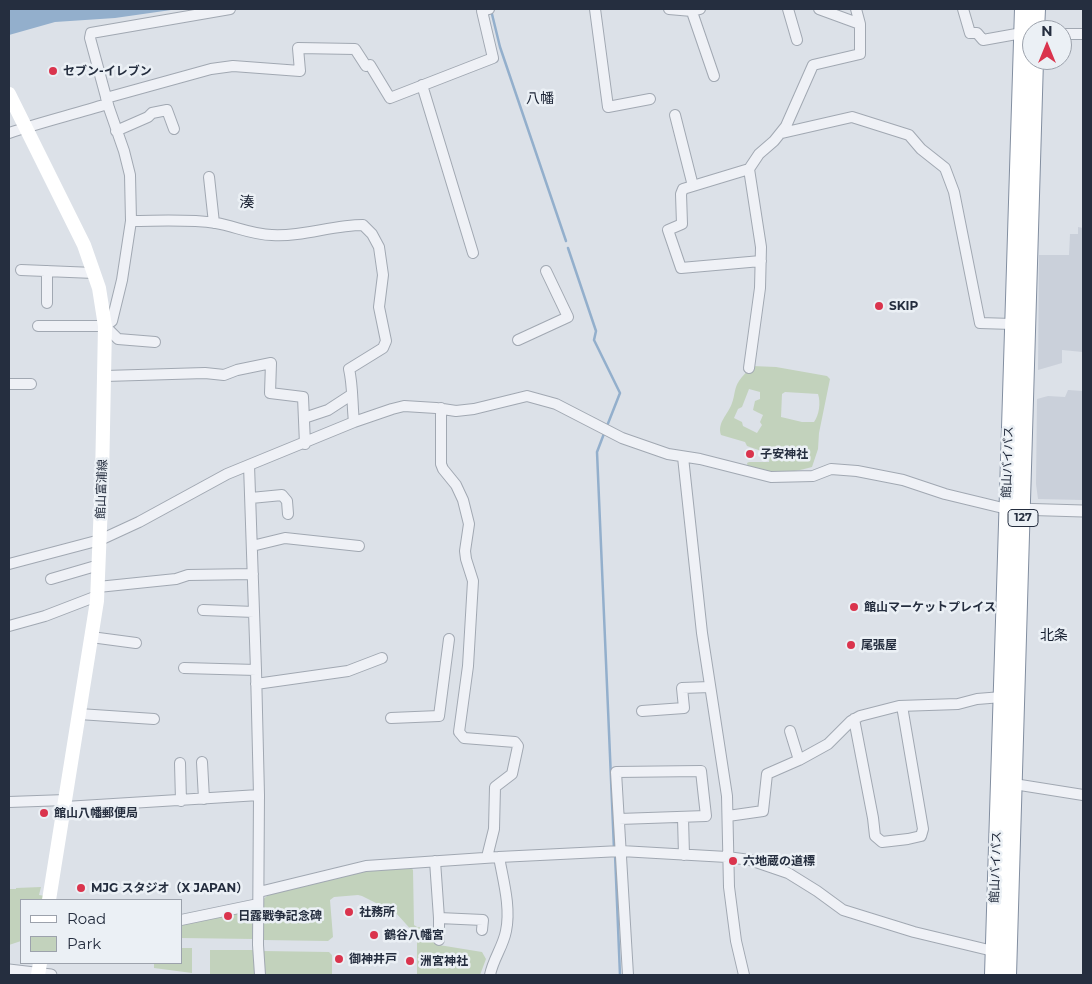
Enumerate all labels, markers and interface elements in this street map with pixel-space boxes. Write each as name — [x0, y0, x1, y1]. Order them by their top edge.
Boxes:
north arrow — [1022, 20, 1072, 70]
text: N — [1041, 22, 1053, 40]
place label: セブン-イレブン — [63, 64, 152, 78]
marker: セブン-イレブン — [47, 65, 59, 77]
district label: 八幡 — [526, 91, 554, 107]
district label: 湊 — [240, 194, 254, 212]
place label: SKIP — [889, 299, 918, 313]
marker: SKIP — [873, 300, 885, 312]
street label: 館山バイパス — [1000, 426, 1016, 498]
place label: 子安神社 — [760, 447, 808, 461]
marker: 子安神社 — [744, 448, 756, 460]
street label: 館山富浦線 — [94, 459, 110, 519]
road number: 127 — [1008, 509, 1038, 526]
place label: 館山マーケットプレイス — [864, 600, 996, 614]
marker: 館山マーケットプレイス — [848, 601, 860, 613]
district label: 北条 — [1040, 628, 1068, 644]
place label: 尾張屋 — [861, 638, 897, 652]
marker: 尾張屋 — [845, 639, 857, 651]
place label: 館山八幡郵便局 — [54, 806, 138, 820]
marker: 館山八幡郵便局 — [38, 807, 50, 819]
street label: 館山バイパス — [988, 831, 1004, 903]
place label: 六地蔵の道標 — [743, 854, 815, 868]
marker: 六地蔵の道標 — [727, 855, 739, 867]
place label: MJG スタジオ（X JAPAN） — [91, 881, 248, 895]
marker: MJG スタジオ（X JAPAN） — [75, 882, 87, 894]
legend — [20, 899, 182, 964]
place label: 社務所 — [359, 905, 395, 919]
marker: 社務所 — [343, 906, 355, 918]
text: Road — [67, 909, 106, 928]
place label: 日露戰争記念碑 — [238, 909, 322, 923]
marker: 日露戰争記念碑 — [222, 910, 234, 922]
place label: 鶴谷八幡宮 — [384, 928, 444, 942]
marker: 鶴谷八幡宮 — [368, 929, 380, 941]
text: Park — [67, 934, 101, 953]
place label: 御神井戸 — [349, 952, 397, 966]
marker: 御神井戸 — [333, 953, 345, 965]
place label: 洲宮神社 — [420, 954, 468, 968]
marker: 洲宮神社 — [404, 955, 416, 967]

